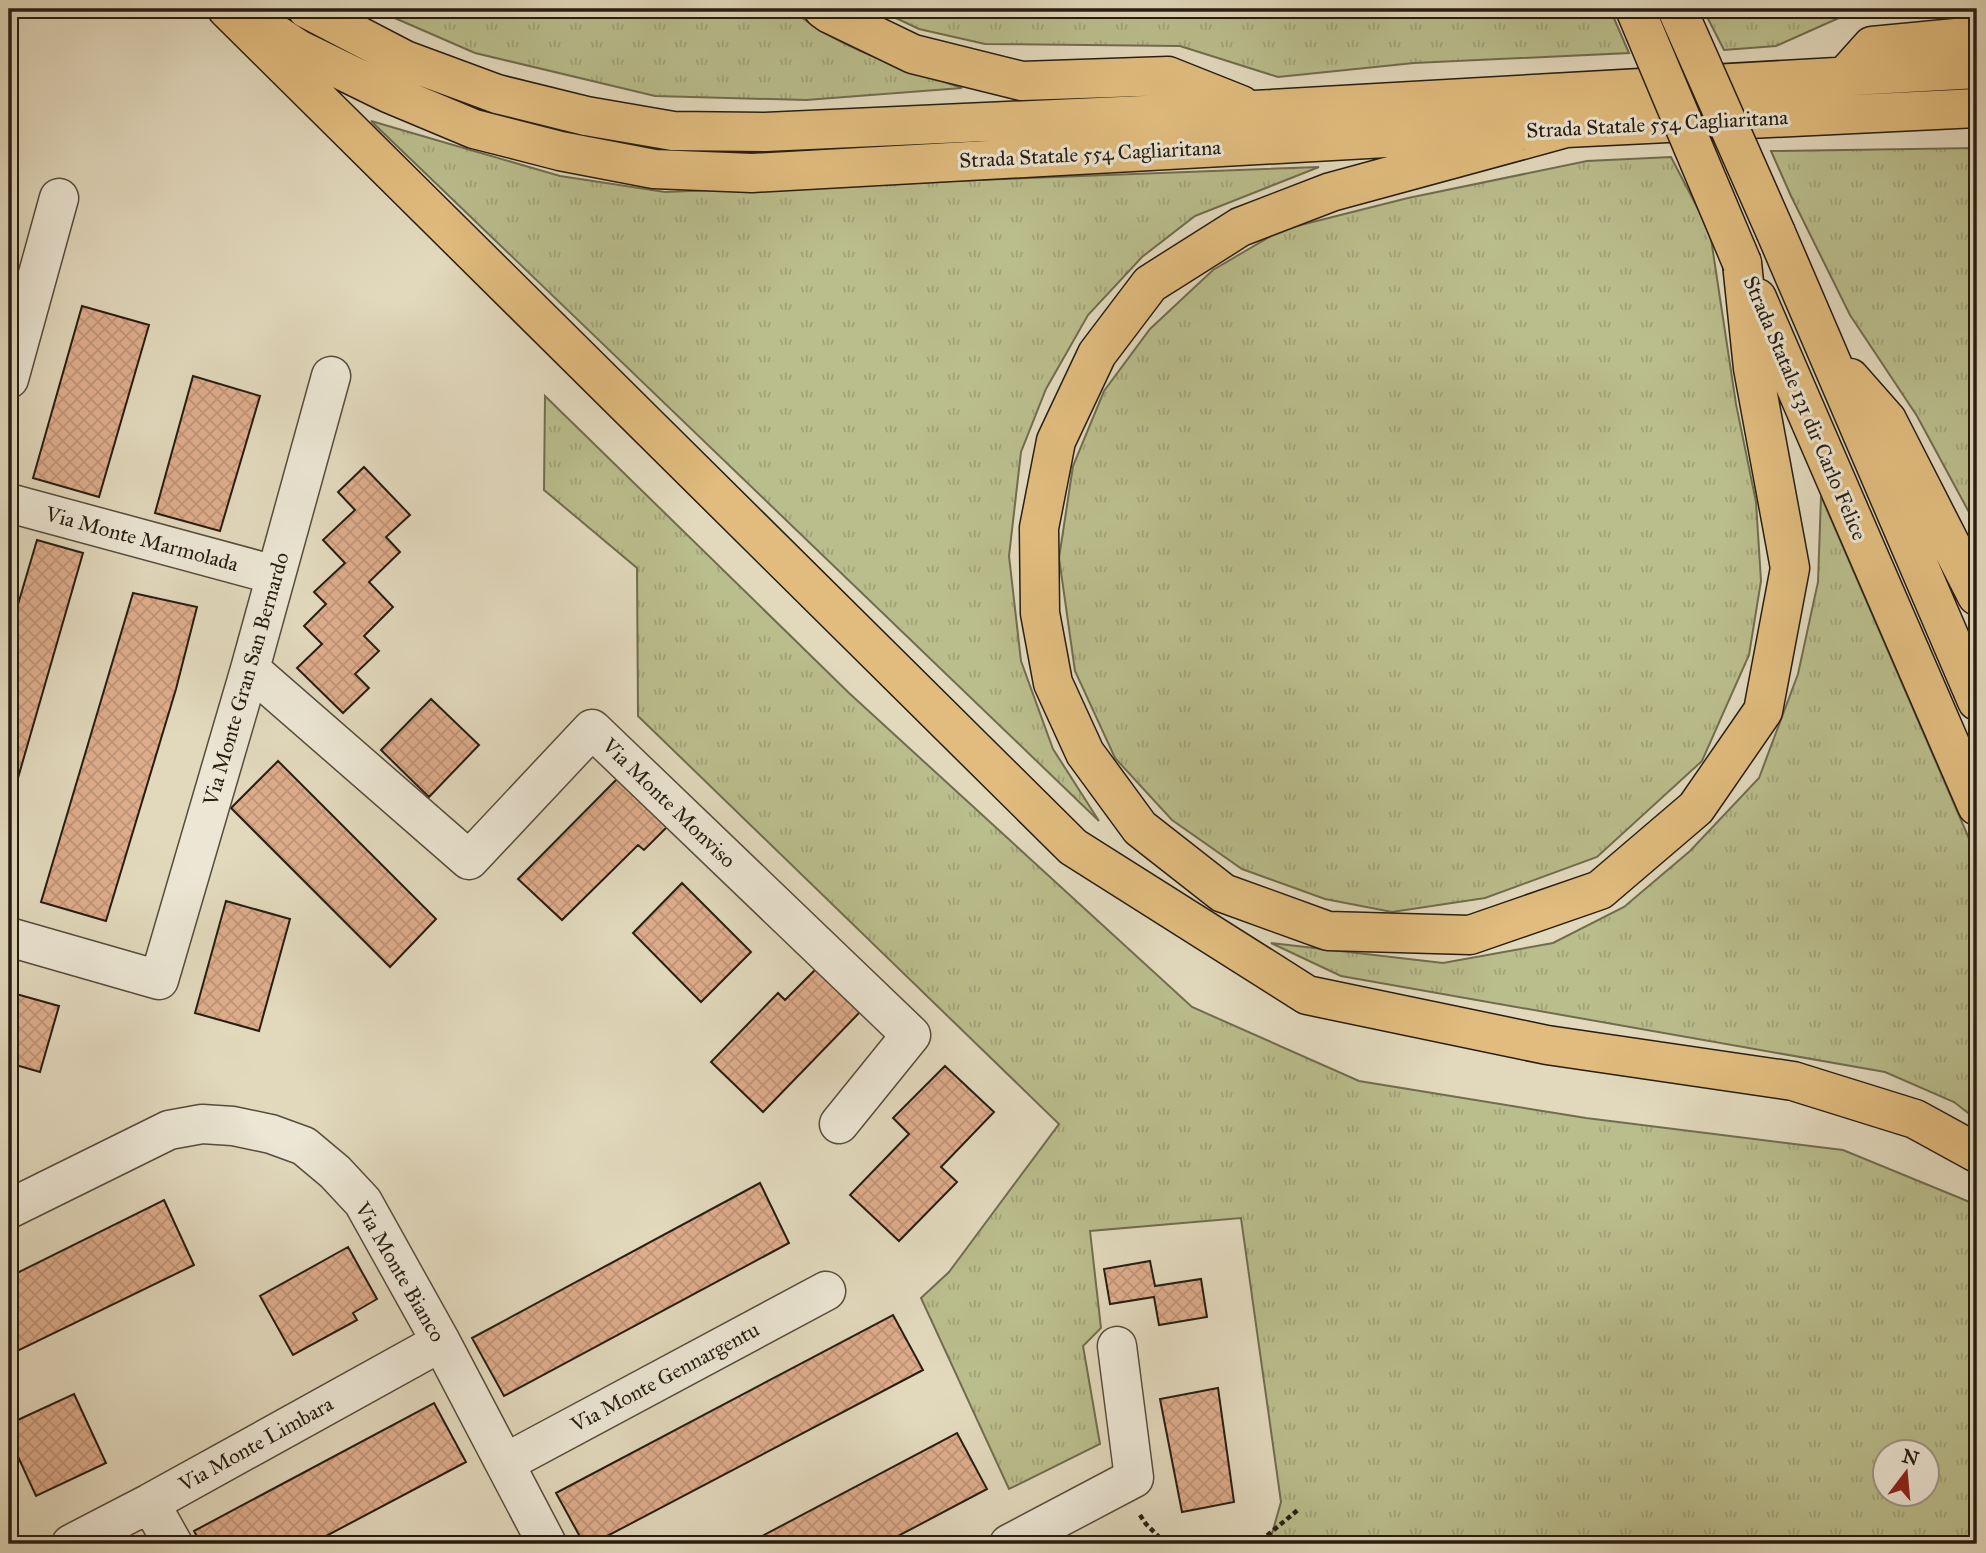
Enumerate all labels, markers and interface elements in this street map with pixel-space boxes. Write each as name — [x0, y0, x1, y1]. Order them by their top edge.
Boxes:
street label: Strada Statale 554 Cagliaritana — [1525, 104, 1789, 144]
street label: Strada Statale 554 Cagliaritana — [958, 134, 1222, 174]
street label: Strada Statale 131 dir Carlo Felice — [1737, 272, 1873, 544]
street label: Via Monte Marmolada — [42, 501, 241, 577]
street label: Via Monte Gran San Bernardo — [197, 549, 295, 810]
street label: Via Monte Monviso — [596, 732, 741, 873]
street label: Via Monte Bianco — [349, 1197, 451, 1347]
street label: Via Monte Gennargentu — [565, 1316, 764, 1438]
street label: Via Monte Limbara — [173, 1391, 338, 1498]
north arrow — [1870, 1438, 1940, 1508]
text: N — [1900, 1444, 1921, 1470]

